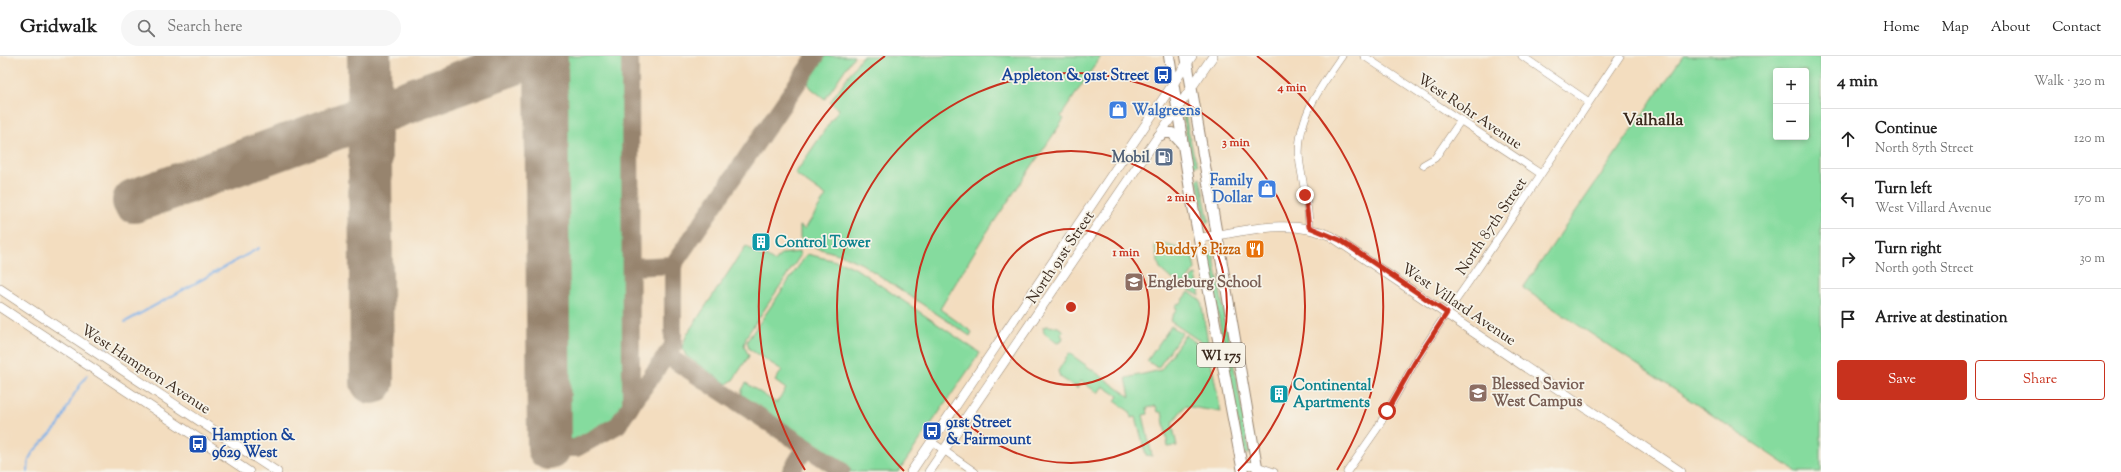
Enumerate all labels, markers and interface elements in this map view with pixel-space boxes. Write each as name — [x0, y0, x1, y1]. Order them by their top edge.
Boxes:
search box — [121, 10, 401, 46]
text: Gridwalk — [20, 14, 97, 41]
icon: search — [135, 17, 157, 39]
text: Search here — [167, 17, 243, 38]
text: Home — [1883, 18, 1920, 38]
text: Map — [1942, 18, 1969, 38]
text: About — [1991, 18, 2030, 38]
text: Contact — [2052, 18, 2101, 38]
bus stop icon: Appleton & 91st Street — [1152, 64, 1174, 86]
place label: Appleton & 91st Street — [1001, 66, 1150, 87]
map controls — [1773, 68, 1809, 140]
button: + — [1773, 68, 1809, 104]
street label: West Rohr Avenue — [1413, 69, 1526, 155]
text: 4 min — [1837, 70, 1878, 94]
text: Walk · 320 m — [2034, 73, 2105, 91]
text: 4 min — [1276, 79, 1307, 97]
shop icon: Walgreens — [1107, 99, 1129, 121]
place label: Walgreens — [1132, 101, 1201, 122]
button: − — [1773, 104, 1809, 140]
district label: Valhalla — [1623, 109, 1683, 133]
text: Continue — [1875, 119, 1937, 140]
icon: ahead — [1837, 128, 1859, 150]
text: 120 m — [2074, 130, 2105, 148]
text: 3 min — [1222, 134, 1251, 152]
text: North 87th Street — [1875, 140, 1973, 158]
fuel station icon: Mobil — [1153, 146, 1175, 168]
place label: Mobil — [1112, 148, 1151, 169]
place label: Family Dollar — [1210, 171, 1254, 209]
street label: North 87th Street — [1452, 174, 1533, 280]
shop icon: Family Dollar — [1256, 178, 1278, 200]
text: Turn left — [1875, 179, 1932, 200]
route end — [1296, 186, 1314, 204]
icon: left — [1837, 188, 1859, 210]
text: 2 min — [1167, 189, 1196, 207]
text: 170 m — [2074, 190, 2105, 208]
text: West Villard Avenue — [1875, 200, 1991, 218]
street label: North 91st Street — [1022, 207, 1100, 309]
building icon: Control Tower — [750, 231, 772, 253]
place label: Control Tower — [775, 233, 871, 254]
restaurant icon: Buddy's Pizza — [1244, 238, 1266, 260]
text: Turn right — [1875, 239, 1941, 260]
place label: Buddy's Pizza — [1155, 240, 1241, 261]
text: 1 min — [1111, 244, 1140, 262]
icon: right — [1837, 248, 1859, 270]
text: 30 m — [2079, 250, 2105, 268]
street label: West Villard Avenue — [1397, 259, 1520, 352]
text: North 90th Street — [1875, 260, 1974, 278]
school or university icon: Engleburg School — [1123, 271, 1145, 293]
place label: Engleburg School — [1148, 273, 1263, 294]
centre of rings — [1064, 300, 1078, 314]
icon: arrive — [1837, 308, 1859, 330]
text: Arrive at destination — [1875, 308, 2008, 329]
street label: West Hampton Avenue — [76, 320, 214, 420]
road number: WI 175 — [1197, 343, 1245, 367]
button: Save — [1837, 360, 1967, 400]
button: Share — [1975, 360, 2105, 400]
place label: Blessed Savior West Campus — [1492, 375, 1585, 413]
place label: Continental Apartments — [1293, 376, 1372, 414]
school or university icon: Blessed Savior West Campus — [1467, 382, 1489, 404]
building icon: Continental Apartments — [1268, 383, 1290, 405]
route start — [1378, 402, 1396, 420]
place label: 91st Street & Fairmount — [946, 413, 1032, 451]
bus stop icon: 91st Street & Fairmount — [921, 420, 943, 442]
place label: Hamption & 9629 West — [212, 426, 296, 464]
bus stop icon: Hamption & 9629 West — [187, 433, 209, 455]

